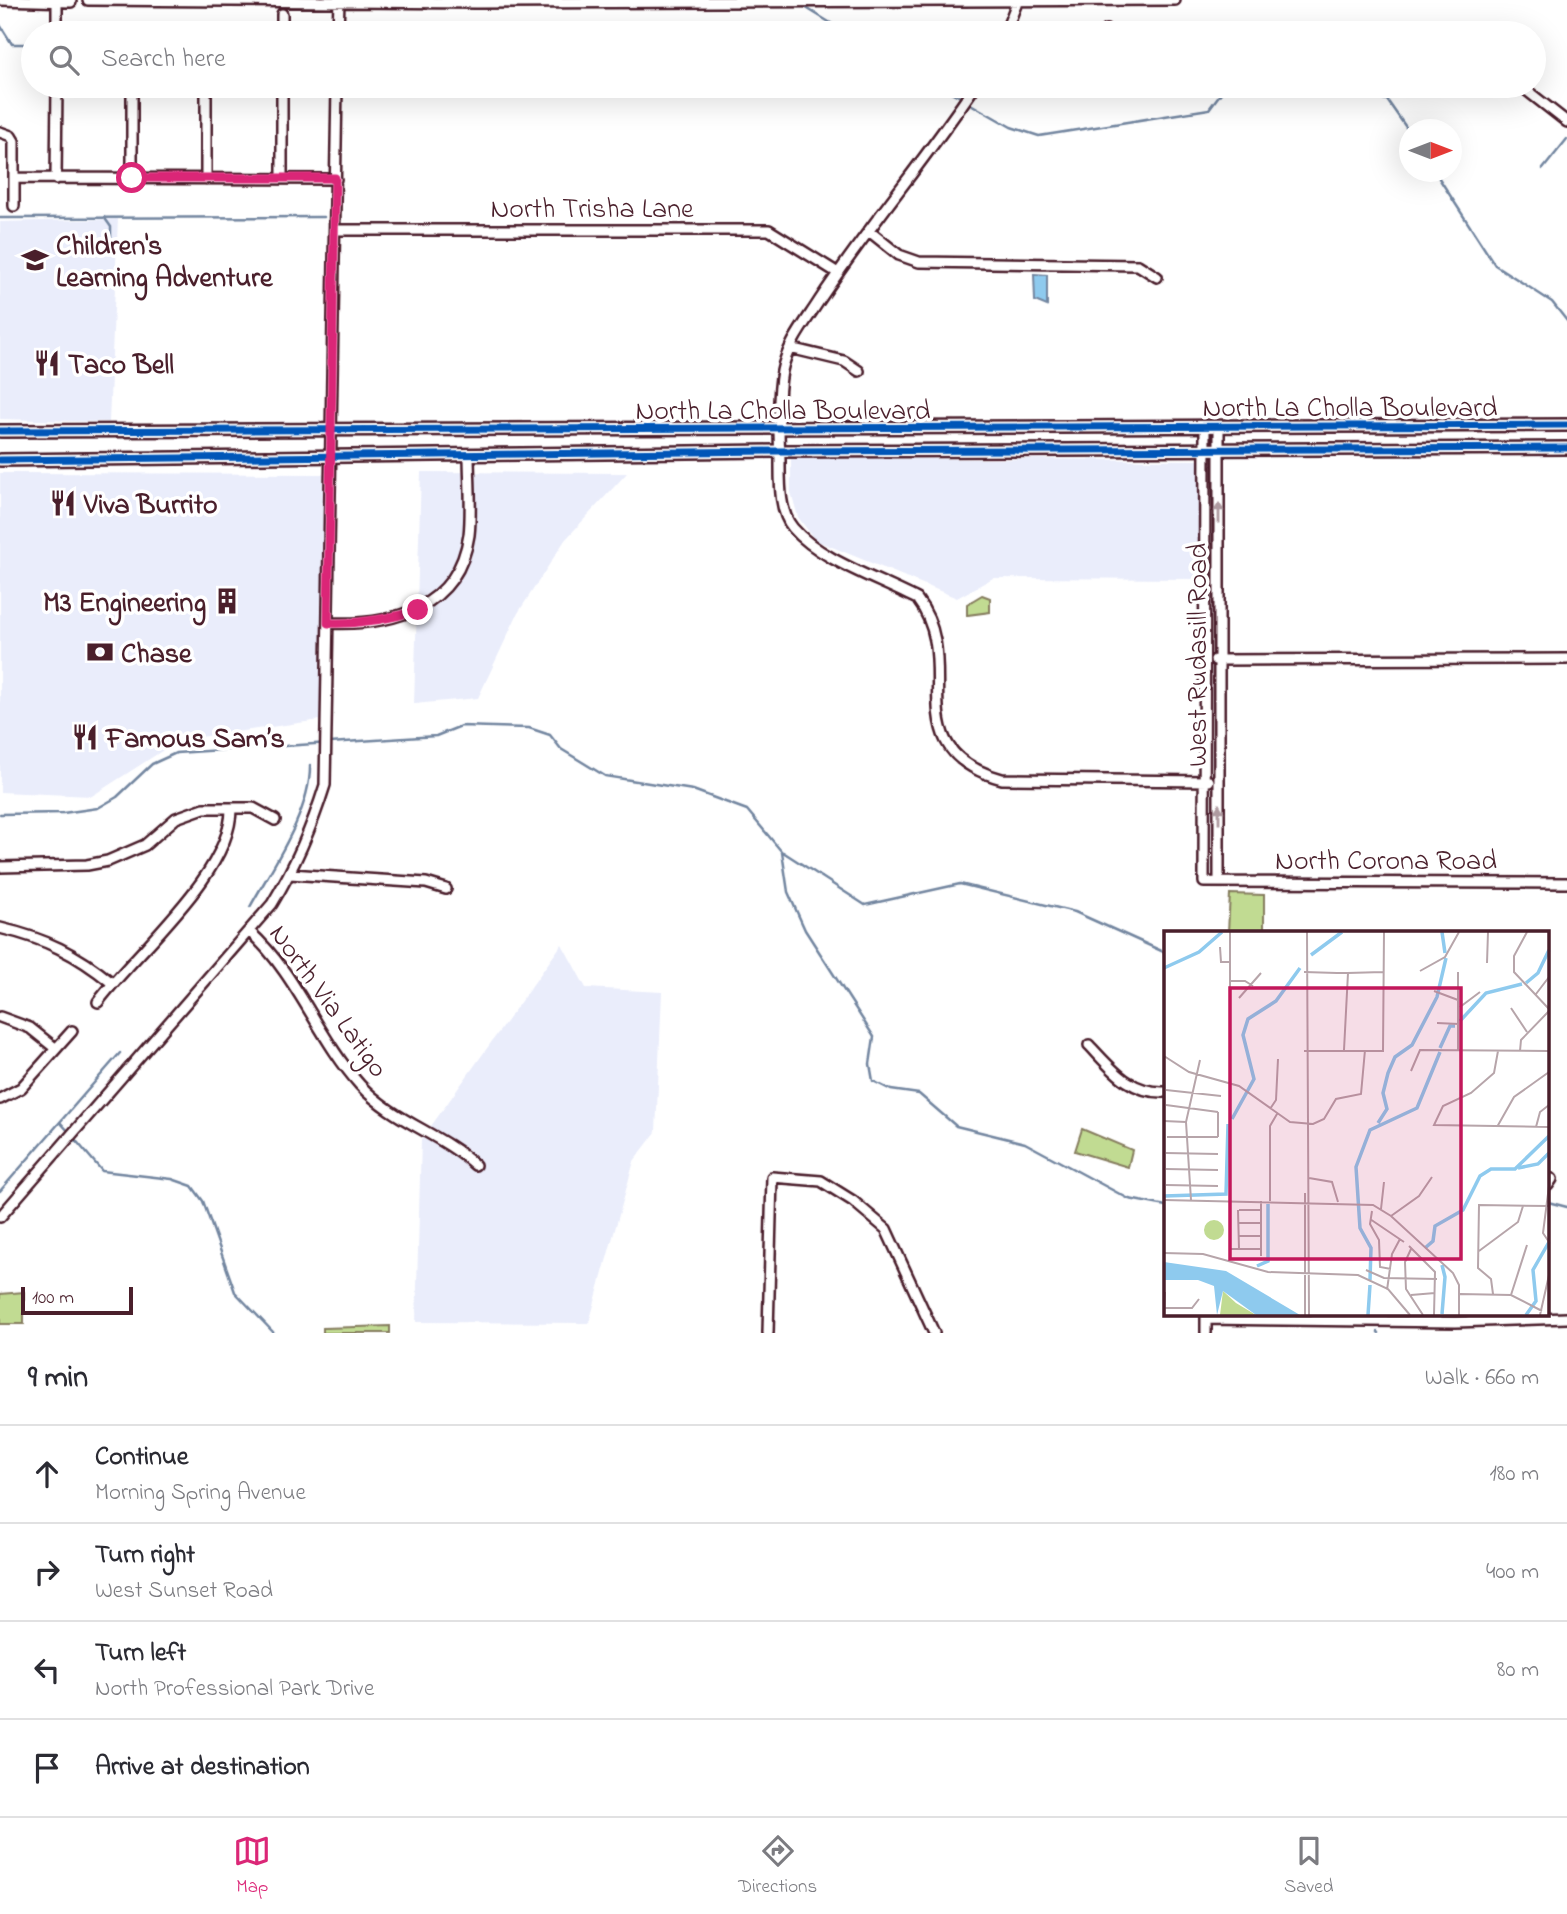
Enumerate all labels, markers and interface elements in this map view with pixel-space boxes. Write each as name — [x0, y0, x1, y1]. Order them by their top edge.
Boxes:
search box — [21, 21, 1546, 98]
icon: search — [45, 41, 83, 79]
text: Search here — [101, 41, 226, 79]
north arrow — [1399, 119, 1462, 182]
route start — [116, 162, 147, 193]
street label: North Trisha Lane — [490, 190, 694, 231]
place label: Children's Learning Adventure — [56, 227, 274, 301]
school or university icon: Children's Learning Adventure — [20, 245, 50, 275]
place label: Taco Bell — [68, 346, 174, 387]
restaurant icon: Taco Bell — [32, 348, 62, 378]
street label: North La Cholla Boulevard — [1202, 389, 1498, 430]
street label: North La Cholla Boulevard — [635, 392, 931, 433]
place label: Viva Burrito — [83, 486, 218, 527]
restaurant icon: Viva Burrito — [48, 488, 78, 518]
one-way arrow — [1213, 501, 1225, 523]
street label: West Rudasill Road — [1179, 543, 1220, 767]
place label: M3 Engineering — [43, 584, 206, 626]
building icon: M3 Engineering — [212, 586, 242, 616]
route end — [402, 594, 433, 625]
place label: Chase — [121, 635, 193, 676]
bank icon: Chase — [85, 637, 115, 667]
place label: Famous Sam’s — [104, 720, 285, 761]
restaurant icon: Famous Sam’s — [70, 722, 100, 752]
one-way arrow — [1213, 802, 1225, 824]
street label: North Corona Road — [1275, 842, 1497, 883]
street label: North Via Latigo — [257, 917, 397, 1087]
inset map — [1164, 931, 1550, 1316]
scale bar — [21, 1284, 133, 1316]
text: 100 m — [32, 1285, 74, 1312]
text: 9 min — [28, 1357, 88, 1401]
text: Walk · 660 m — [1425, 1362, 1539, 1395]
text: Continue — [95, 1439, 188, 1477]
icon: ahead — [28, 1455, 66, 1493]
text: 180 m — [1490, 1458, 1539, 1491]
text: Morning Spring Avenue — [95, 1477, 306, 1510]
text: Turn right — [95, 1537, 195, 1575]
icon: right — [28, 1553, 66, 1591]
text: 400 m — [1486, 1556, 1539, 1589]
text: West Sunset Road — [95, 1575, 273, 1608]
text: Turn left — [95, 1635, 186, 1673]
icon: left — [28, 1651, 66, 1689]
text: 80 m — [1497, 1654, 1539, 1687]
text: North Professional Park Drive — [95, 1673, 374, 1706]
icon: arrive — [28, 1749, 66, 1787]
text: Arrive at destination — [95, 1749, 310, 1787]
tab: Map — [233, 1832, 271, 1901]
tab: Directions — [738, 1832, 817, 1901]
tab: Saved — [1284, 1832, 1334, 1901]

